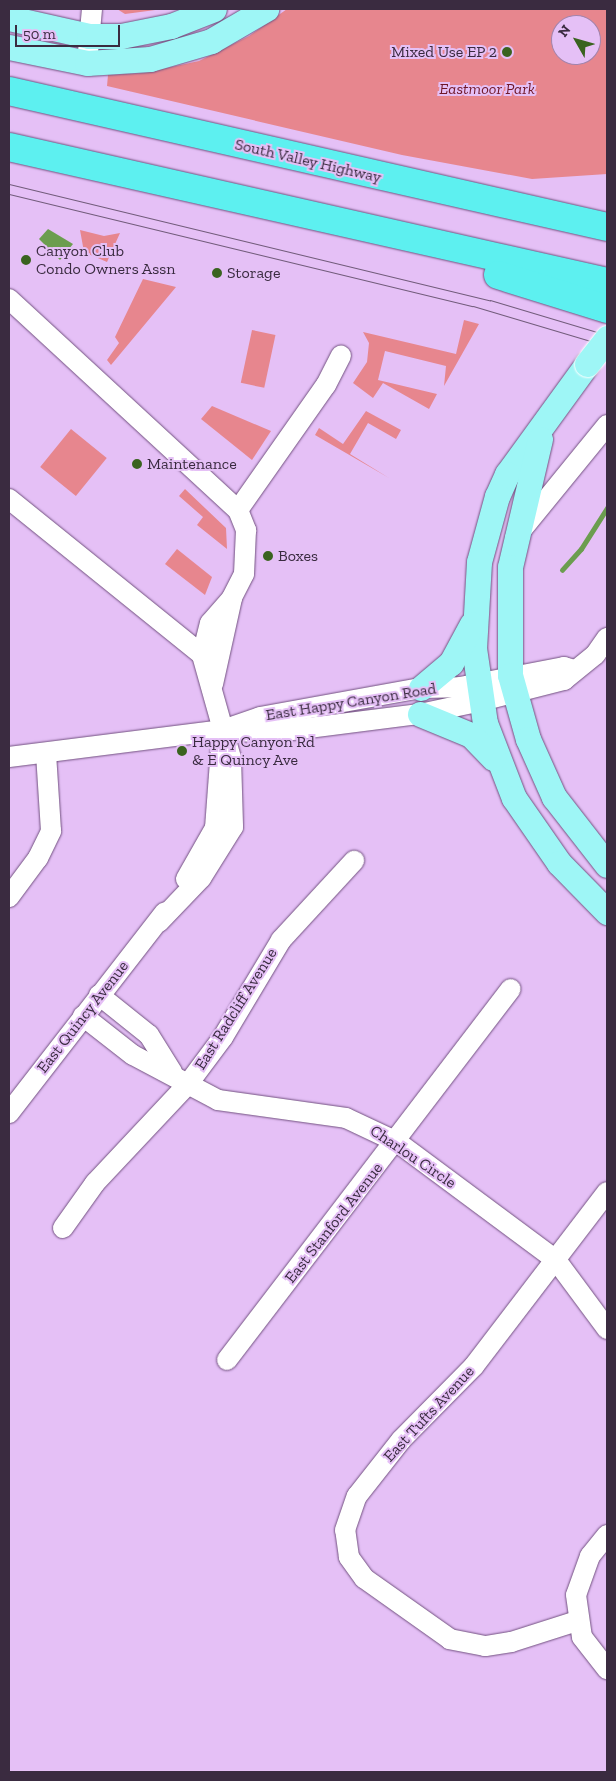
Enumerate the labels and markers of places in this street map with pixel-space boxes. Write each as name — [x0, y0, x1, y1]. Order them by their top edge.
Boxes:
place label: Mixed Use EP 2 — [391, 42, 497, 62]
marker: Mixed Use EP 2 — [501, 46, 513, 58]
place label: Canyon Club Condo Owners Assn — [36, 241, 176, 279]
marker: Canyon Club Condo Owners Assn — [20, 254, 32, 266]
place label: Storage — [227, 263, 280, 283]
marker: Storage — [211, 267, 223, 279]
place label: Maintenance — [147, 454, 237, 474]
marker: Maintenance — [131, 458, 143, 470]
place label: Boxes — [278, 546, 318, 566]
marker: Boxes — [262, 550, 274, 562]
place label: Happy Canyon Rd & E Quincy Ave — [192, 732, 315, 770]
marker: Happy Canyon Rd & E Quincy Ave — [176, 745, 188, 757]

